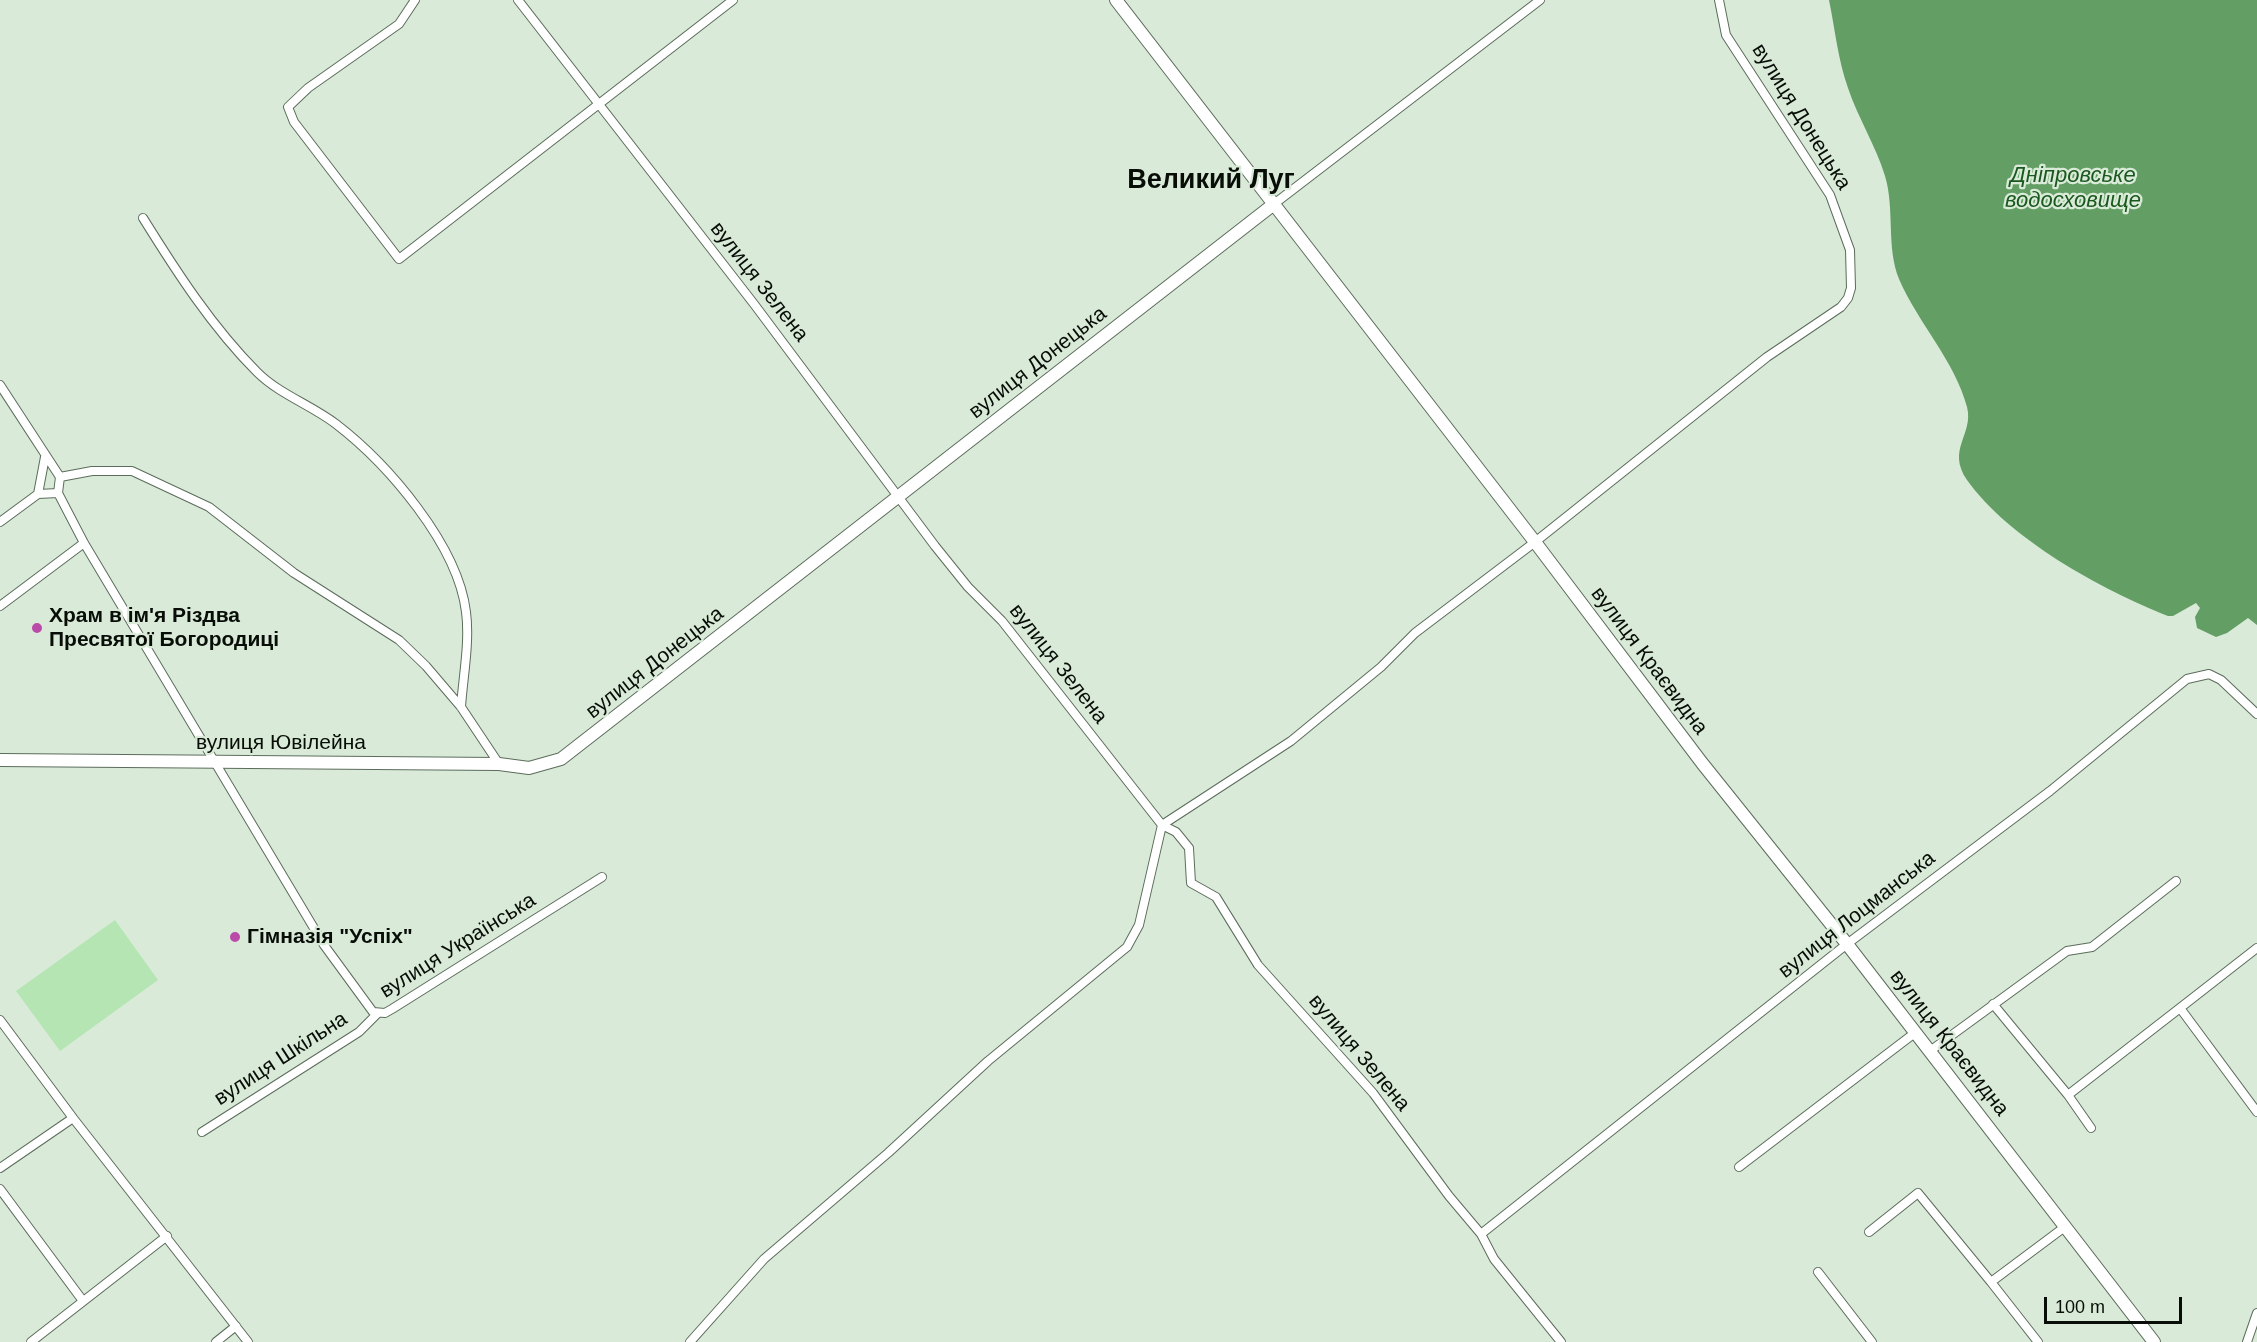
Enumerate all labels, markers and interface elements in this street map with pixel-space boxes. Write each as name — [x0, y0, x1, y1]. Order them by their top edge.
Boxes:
street label: вулиця Донецька — [1746, 39, 1856, 195]
water label: Дніпровське водосховище — [2005, 163, 2141, 214]
district label: Великий Луг — [1127, 165, 1295, 197]
street label: вулиця Зелена — [704, 217, 814, 347]
street label: вулиця Донецька — [964, 301, 1112, 425]
street label: вулиця Краєвидна — [1585, 582, 1713, 740]
street label: вулиця Зелена — [1003, 599, 1113, 729]
street label: вулиця Донецька — [581, 601, 729, 725]
place label: Храм в ім'я Різдва Пресвятої Богородиці — [49, 603, 279, 653]
marker: Храм в ім'я Різдва Пресвятої Богородиці — [30, 621, 44, 635]
street label: вулиця Ювілейна — [196, 730, 366, 756]
street label: вулиця Лоцманська — [1774, 846, 1940, 984]
street label: вулиця Українська — [375, 888, 541, 1004]
place label: Гімназія "Успіх" — [247, 924, 413, 950]
marker: Гімназія "Успіх" — [228, 930, 242, 944]
street label: вулиця Краєвидна — [1884, 965, 2014, 1121]
street label: вулиця Зелена — [1303, 989, 1415, 1117]
street label: вулиця Шкільна — [210, 1007, 352, 1111]
scale bar — [2047, 1285, 2185, 1323]
text: 100 m — [2055, 1297, 2105, 1317]

